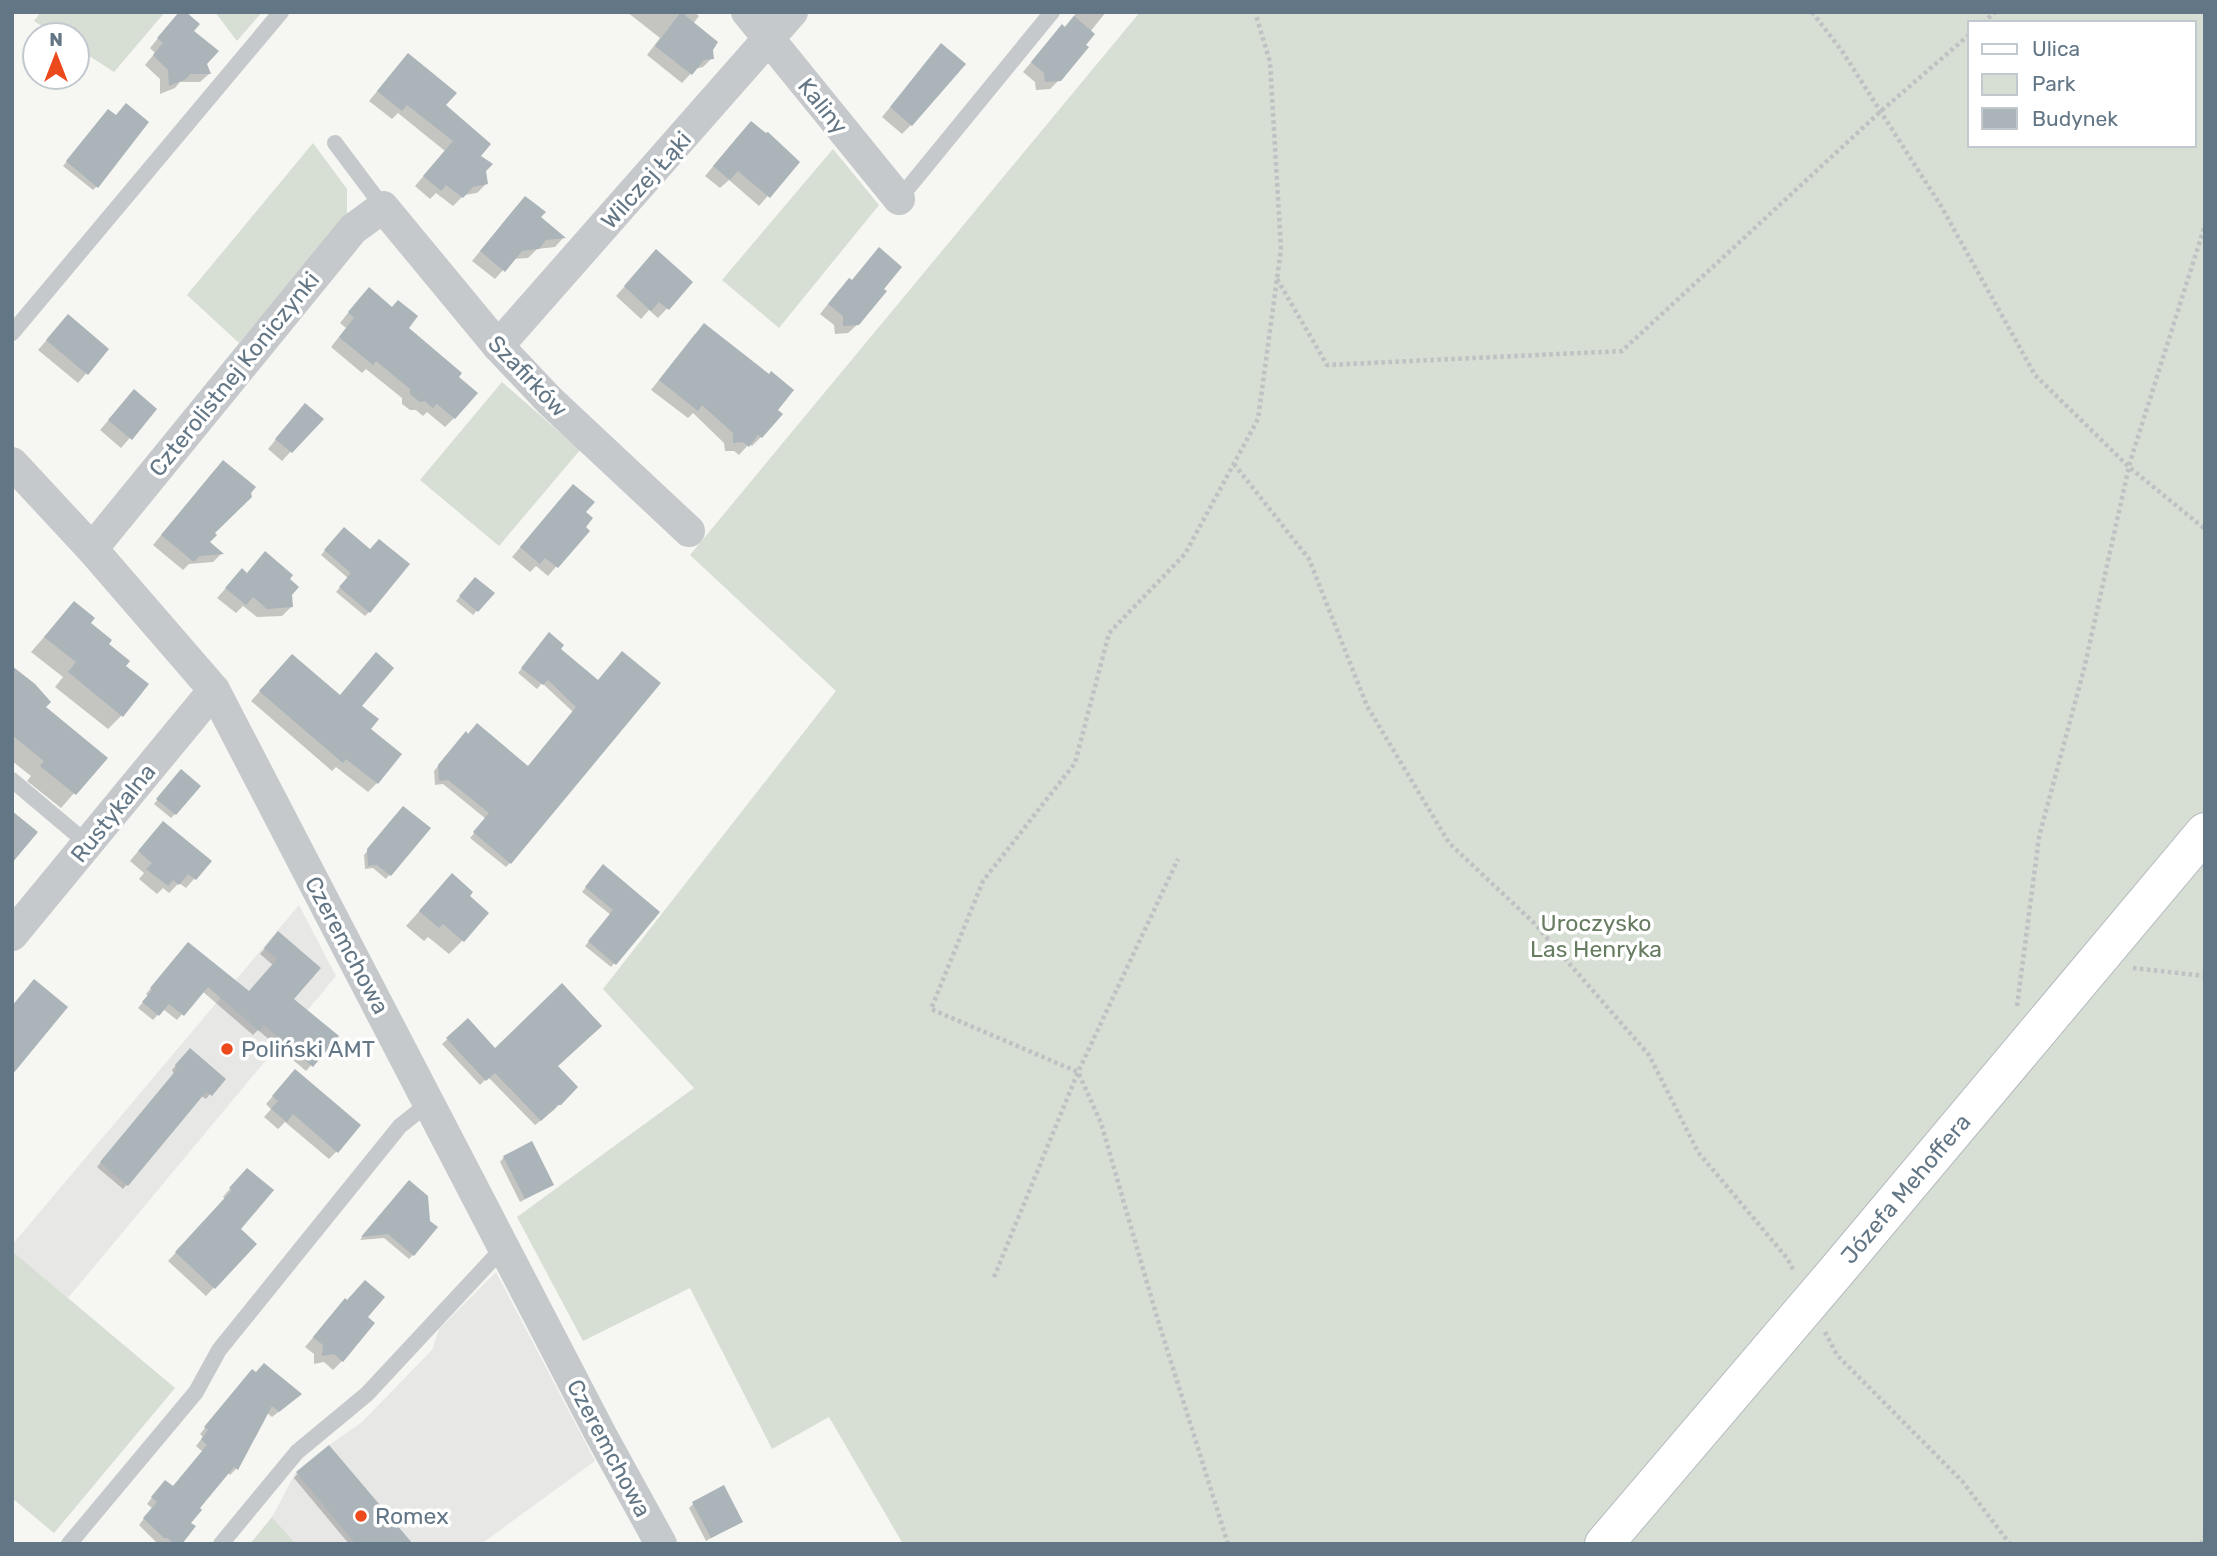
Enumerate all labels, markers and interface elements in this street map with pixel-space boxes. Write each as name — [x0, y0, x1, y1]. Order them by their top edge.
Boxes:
north arrow — [21, 21, 91, 91]
legend — [1968, 21, 2196, 147]
text: N — [49, 28, 63, 51]
text: Ulica — [2032, 36, 2080, 61]
text: Park — [2032, 71, 2076, 96]
street label: Kaliny — [792, 72, 854, 140]
text: Budynek — [2032, 106, 2118, 131]
street label: Wilczej Łąki — [595, 126, 697, 234]
street label: Czterolistnej Koniczynki — [143, 266, 325, 482]
street label: Szafirków — [482, 329, 574, 423]
street label: Rustykalna — [65, 758, 161, 868]
street label: Czeremchowa — [299, 871, 395, 1019]
park label: Uroczysko Las Henryka — [1530, 909, 1662, 963]
place label: Poliński AMT — [241, 1035, 375, 1063]
marker: Poliński AMT — [219, 1041, 235, 1057]
street label: Józefa Mehoffera — [1835, 1108, 1977, 1269]
street label: Czeremchowa — [561, 1374, 657, 1522]
place label: Romex — [375, 1502, 449, 1530]
marker: Romex — [353, 1508, 369, 1524]

